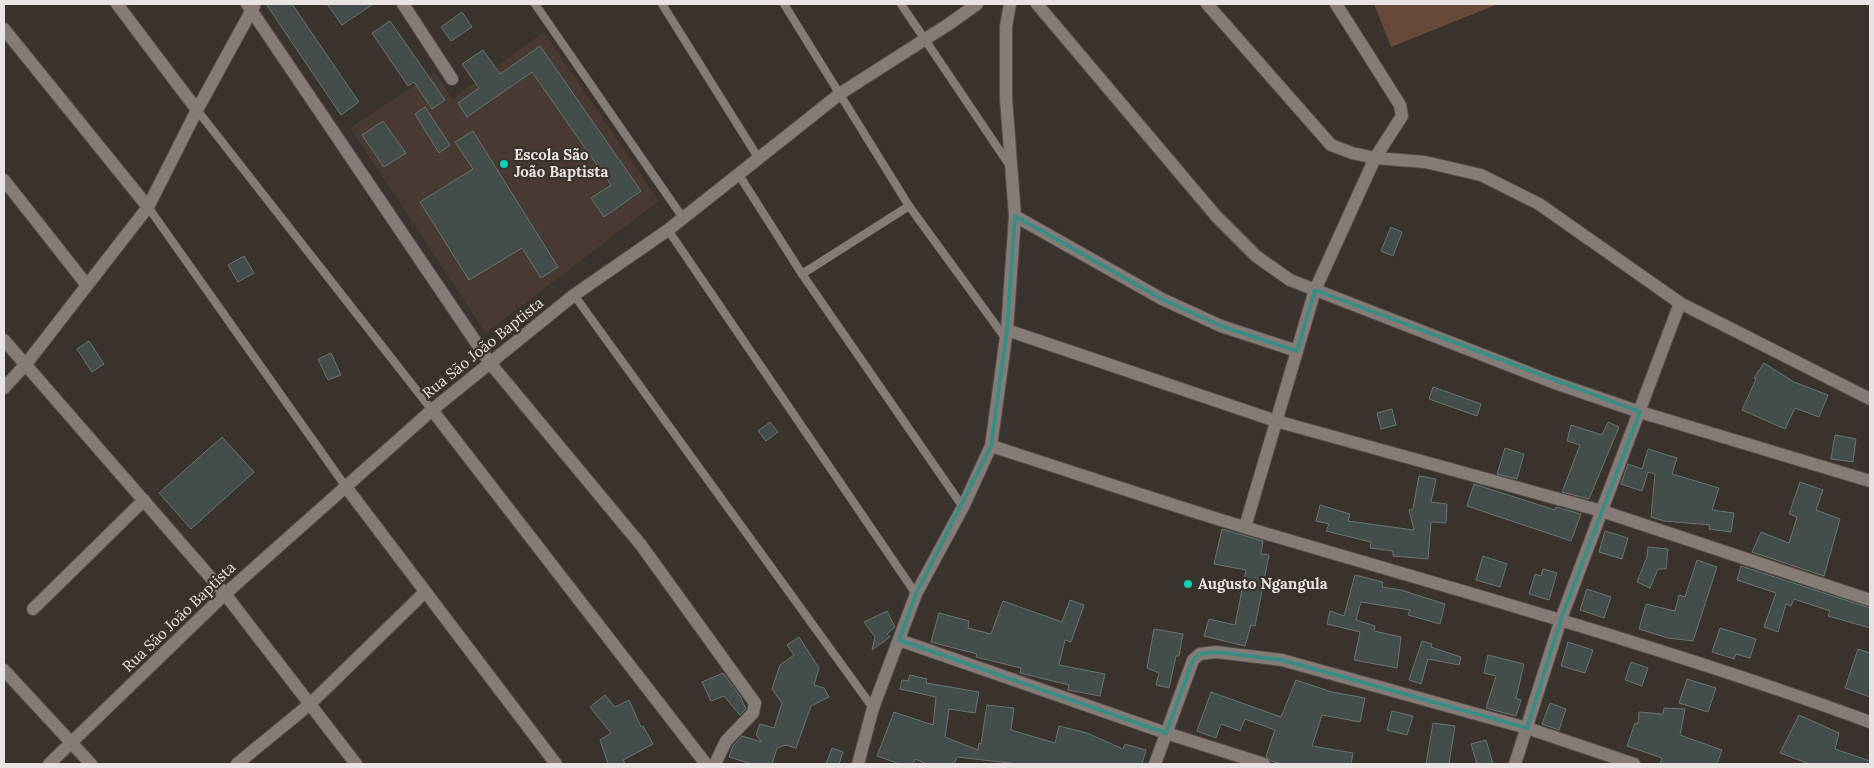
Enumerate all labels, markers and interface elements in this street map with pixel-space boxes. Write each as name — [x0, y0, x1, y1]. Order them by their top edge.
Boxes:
place label: Escola São João Baptista — [514, 145, 608, 181]
marker: Escola São João Baptista — [498, 158, 510, 170]
street label: Rua São João Baptista — [418, 293, 547, 402]
street label: Rua São João Baptista — [118, 557, 239, 676]
place label: Augusto Ngangula — [1198, 574, 1328, 593]
marker: Augusto Ngangula — [1182, 578, 1194, 590]

